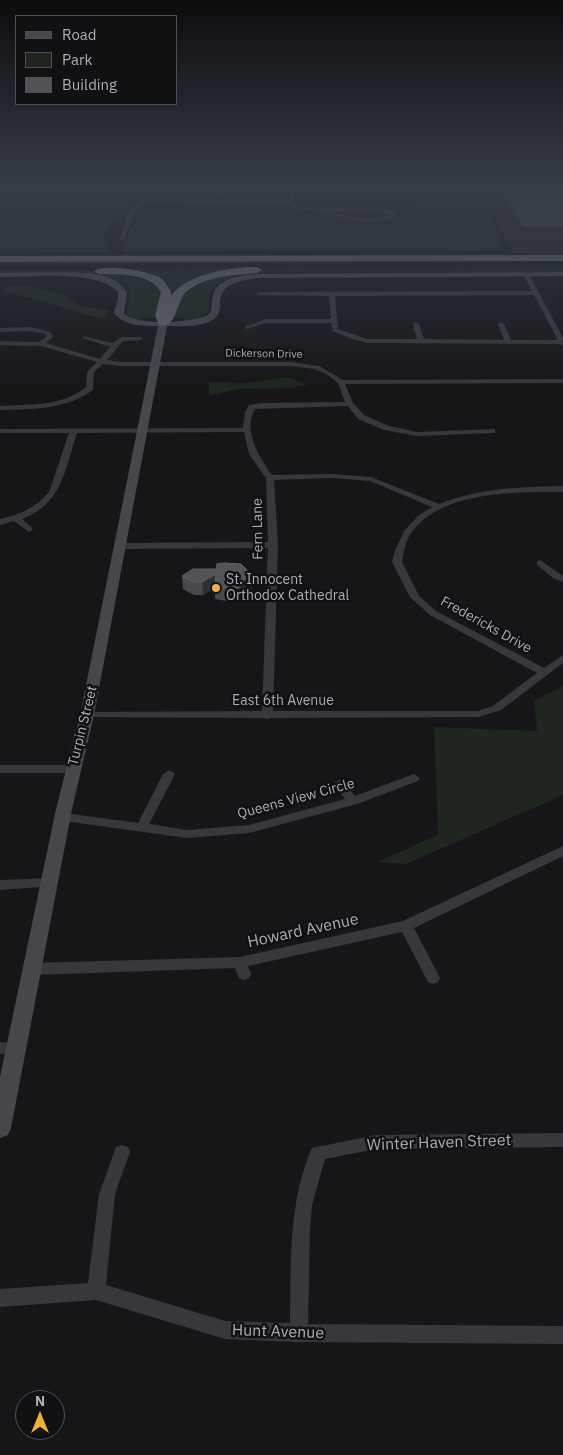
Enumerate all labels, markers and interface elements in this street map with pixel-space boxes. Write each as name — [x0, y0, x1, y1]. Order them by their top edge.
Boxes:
legend — [15, 15, 178, 105]
text: Road — [62, 25, 97, 44]
text: Park — [62, 50, 92, 69]
text: Building — [62, 75, 117, 94]
street label: Dickerson Drive — [225, 347, 303, 361]
street label: Fern Lane — [249, 498, 267, 560]
place label: St. Innocent Orthodox Cathedral — [226, 572, 349, 604]
marker: St. Innocent Orthodox Cathedral — [210, 582, 222, 594]
street label: Fredericks Drive — [437, 593, 535, 657]
street label: Turpin Street — [65, 684, 101, 768]
street label: East 6th Avenue — [232, 693, 334, 709]
street label: Queens View Circle — [235, 775, 357, 823]
street label: Howard Avenue — [246, 910, 360, 952]
street label: Winter Haven Street — [367, 1131, 511, 1155]
street label: Hunt Avenue — [232, 1321, 324, 1343]
north arrow — [15, 1390, 65, 1440]
text: N — [35, 1392, 45, 1410]

